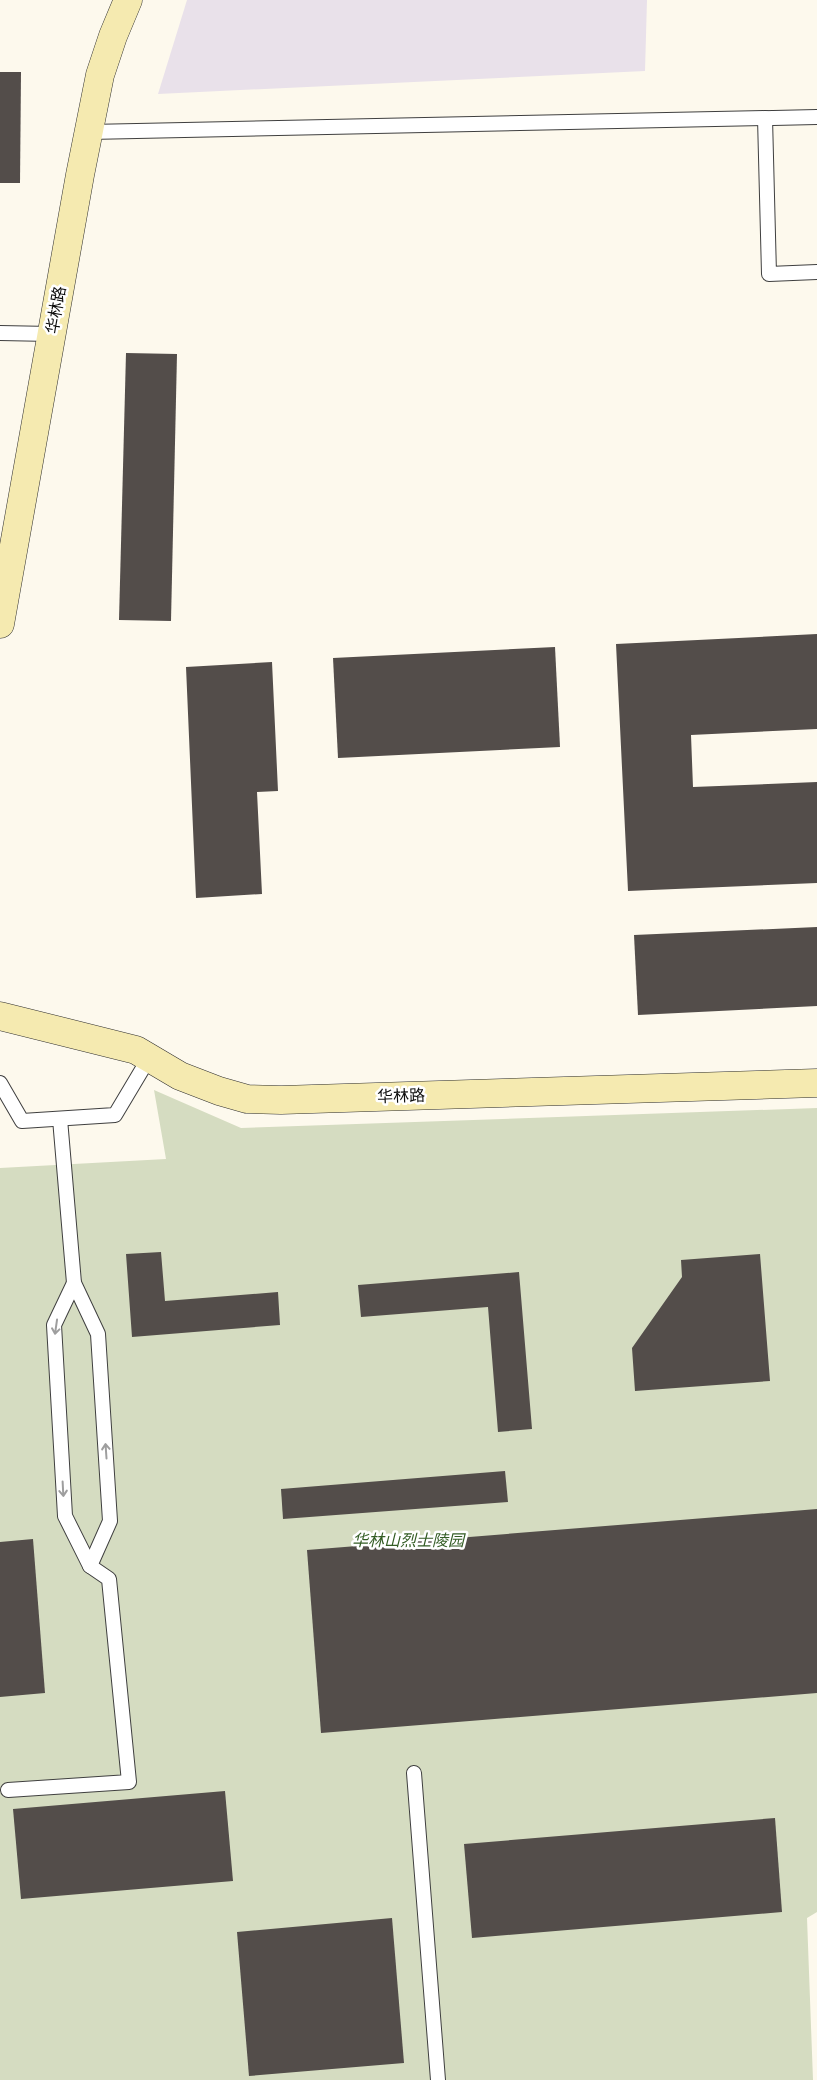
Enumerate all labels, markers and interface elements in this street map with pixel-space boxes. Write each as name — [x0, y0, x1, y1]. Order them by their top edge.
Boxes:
street label: 华林路 — [43, 285, 69, 335]
street label: 华林路 — [377, 1087, 425, 1105]
one-way arrow — [51, 1319, 61, 1335]
one-way arrow — [101, 1444, 110, 1460]
one-way arrow — [59, 1481, 68, 1497]
park label: 华林山烈士陵园 — [352, 1532, 466, 1549]

